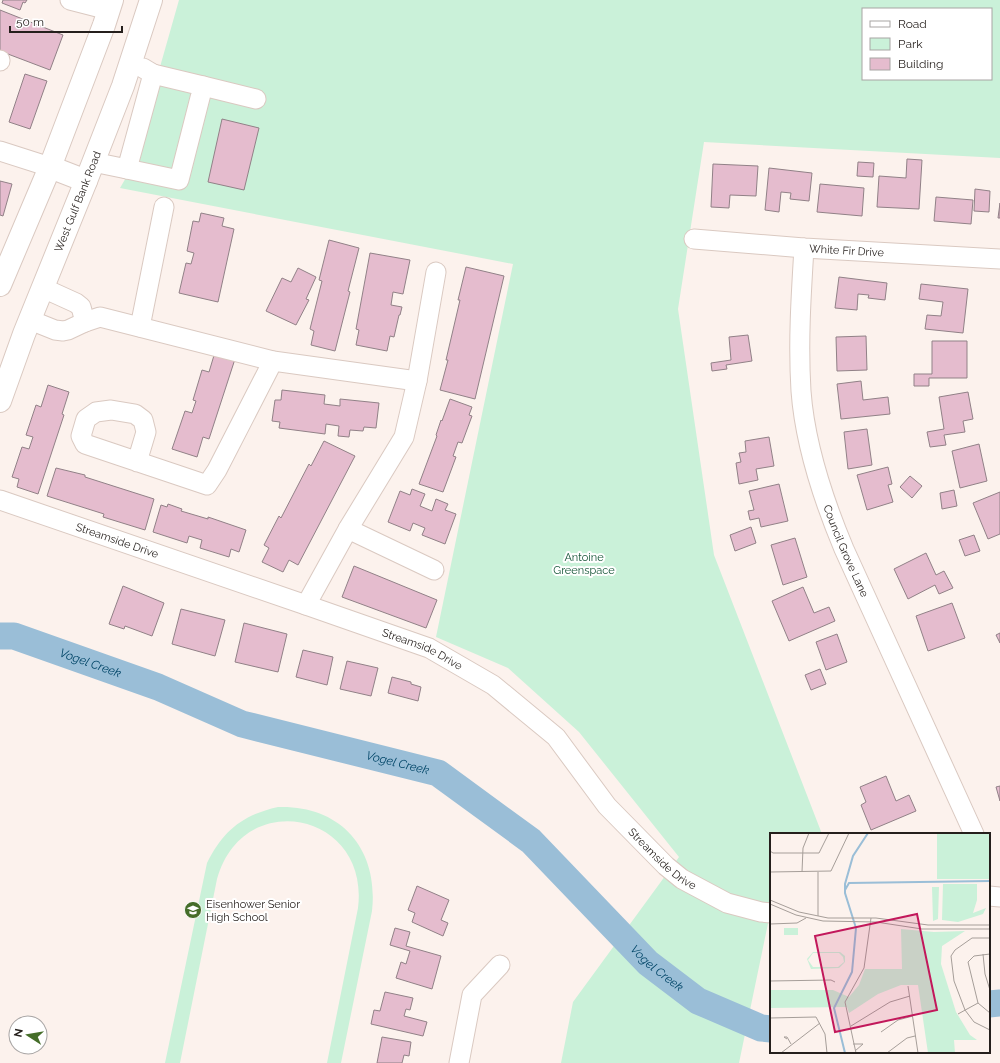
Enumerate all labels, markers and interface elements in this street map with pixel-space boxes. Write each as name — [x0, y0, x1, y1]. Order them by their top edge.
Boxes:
scale bar — [10, 8, 122, 34]
legend — [862, 8, 992, 80]
text: 50 m — [16, 15, 44, 29]
text: Road — [898, 17, 927, 31]
text: Park — [898, 37, 923, 51]
text: Building — [898, 57, 944, 71]
street label: West Gulf Bank Road — [52, 149, 104, 254]
street label: White Fir Drive — [809, 242, 885, 260]
street label: Council Grove Lane — [820, 503, 871, 600]
street label: Streamside Drive — [74, 521, 161, 561]
park label: Antoine Greenspace — [553, 551, 615, 577]
street label: Streamside Drive — [380, 626, 465, 673]
water label: Vogel Creek — [58, 646, 124, 681]
water label: Vogel Creek — [365, 748, 431, 778]
street label: Streamside Drive — [625, 826, 699, 893]
inset map — [770, 833, 990, 1053]
place label: Eisenhower Senior High School — [206, 898, 300, 924]
school or university icon: Eisenhower Senior High School — [183, 900, 203, 920]
water label: Vogel Creek — [628, 942, 686, 995]
north arrow — [8, 1015, 48, 1055]
text: N — [11, 1028, 26, 1038]

